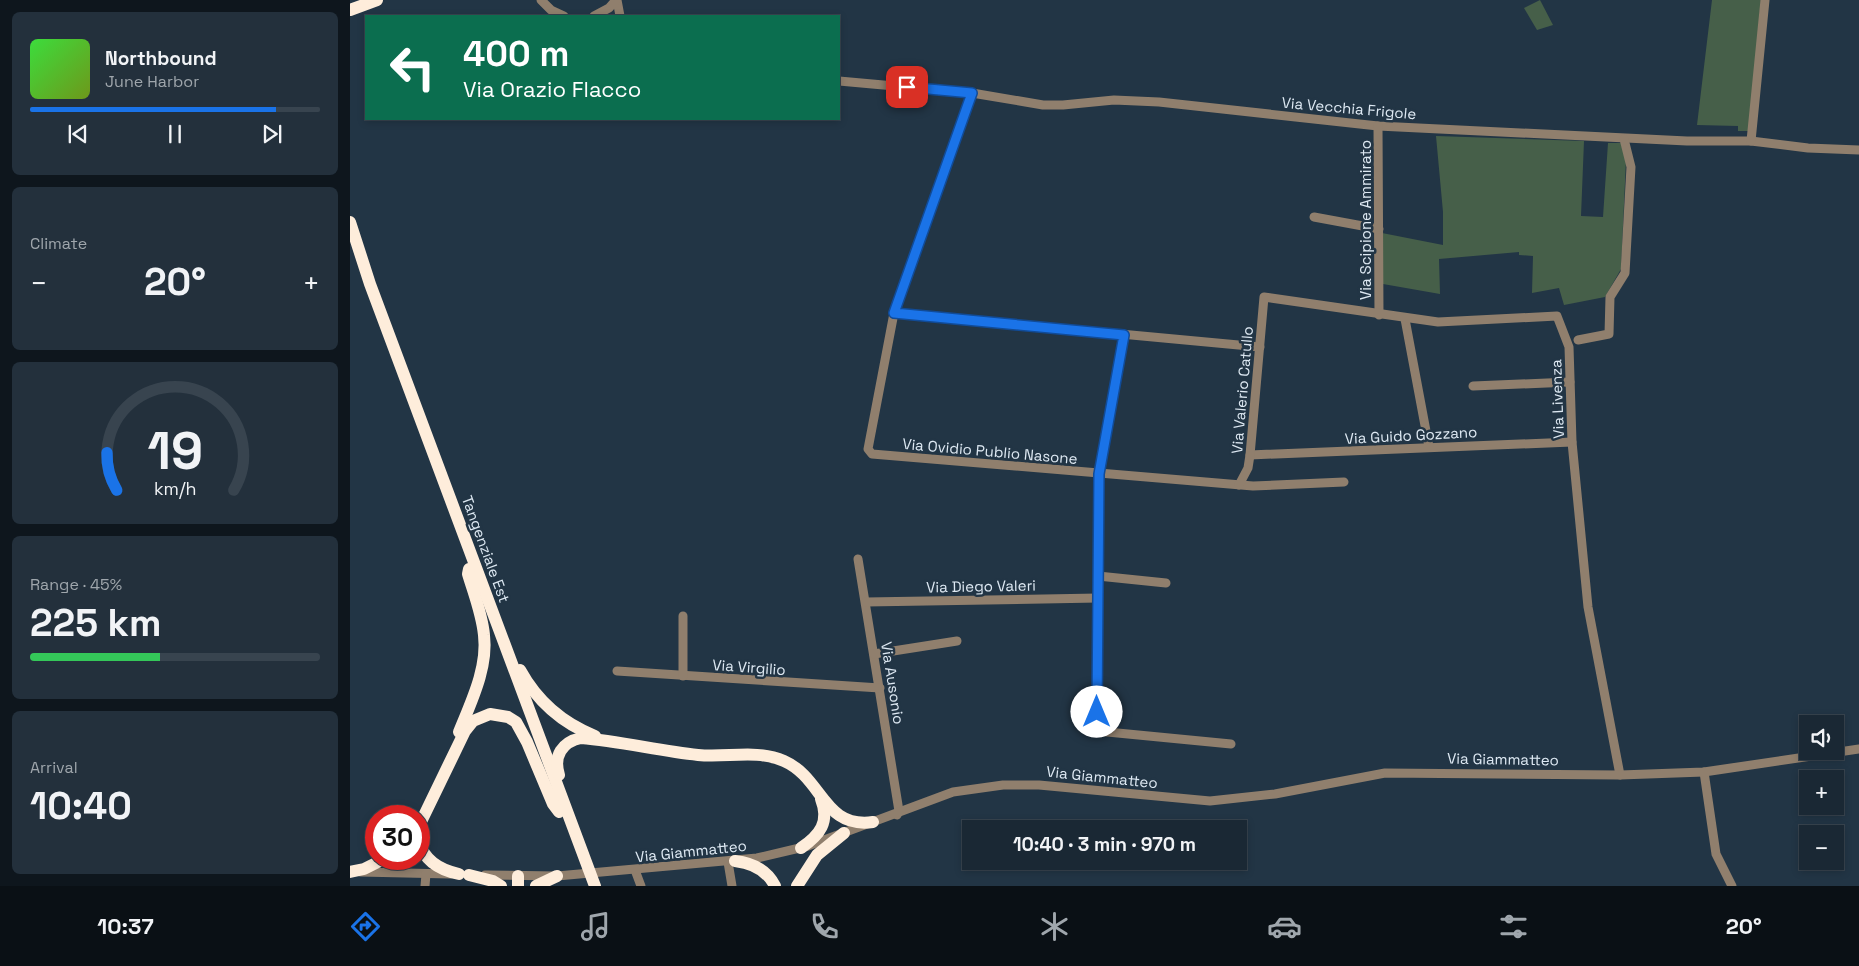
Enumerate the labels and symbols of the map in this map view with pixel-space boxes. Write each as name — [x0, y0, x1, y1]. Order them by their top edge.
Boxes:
pin — [886, 66, 928, 108]
street label: Via Vecchia Frigole — [1281, 93, 1417, 123]
street label: Via Scipione Ammirato — [1356, 140, 1375, 300]
street label: Via Valerio Catullo — [1227, 325, 1257, 455]
street label: Via Livenza — [1546, 359, 1568, 439]
street label: Via Guido Gozzano — [1344, 422, 1478, 448]
street label: Via Ovidio Publio Nasone — [902, 434, 1079, 468]
street label: Tangenziale Est — [458, 493, 514, 605]
street label: Via Diego Valeri — [926, 576, 1036, 596]
street label: Via Ausonio — [877, 640, 909, 726]
street label: Via Virgilio — [712, 655, 786, 679]
position arrow — [1070, 685, 1122, 737]
street label: Via Giammatteo — [1447, 749, 1559, 769]
street label: Via Giammatteo — [1045, 762, 1159, 792]
speed limit sign: 30 — [365, 805, 430, 870]
street label: Via Giammatteo — [634, 836, 748, 866]

